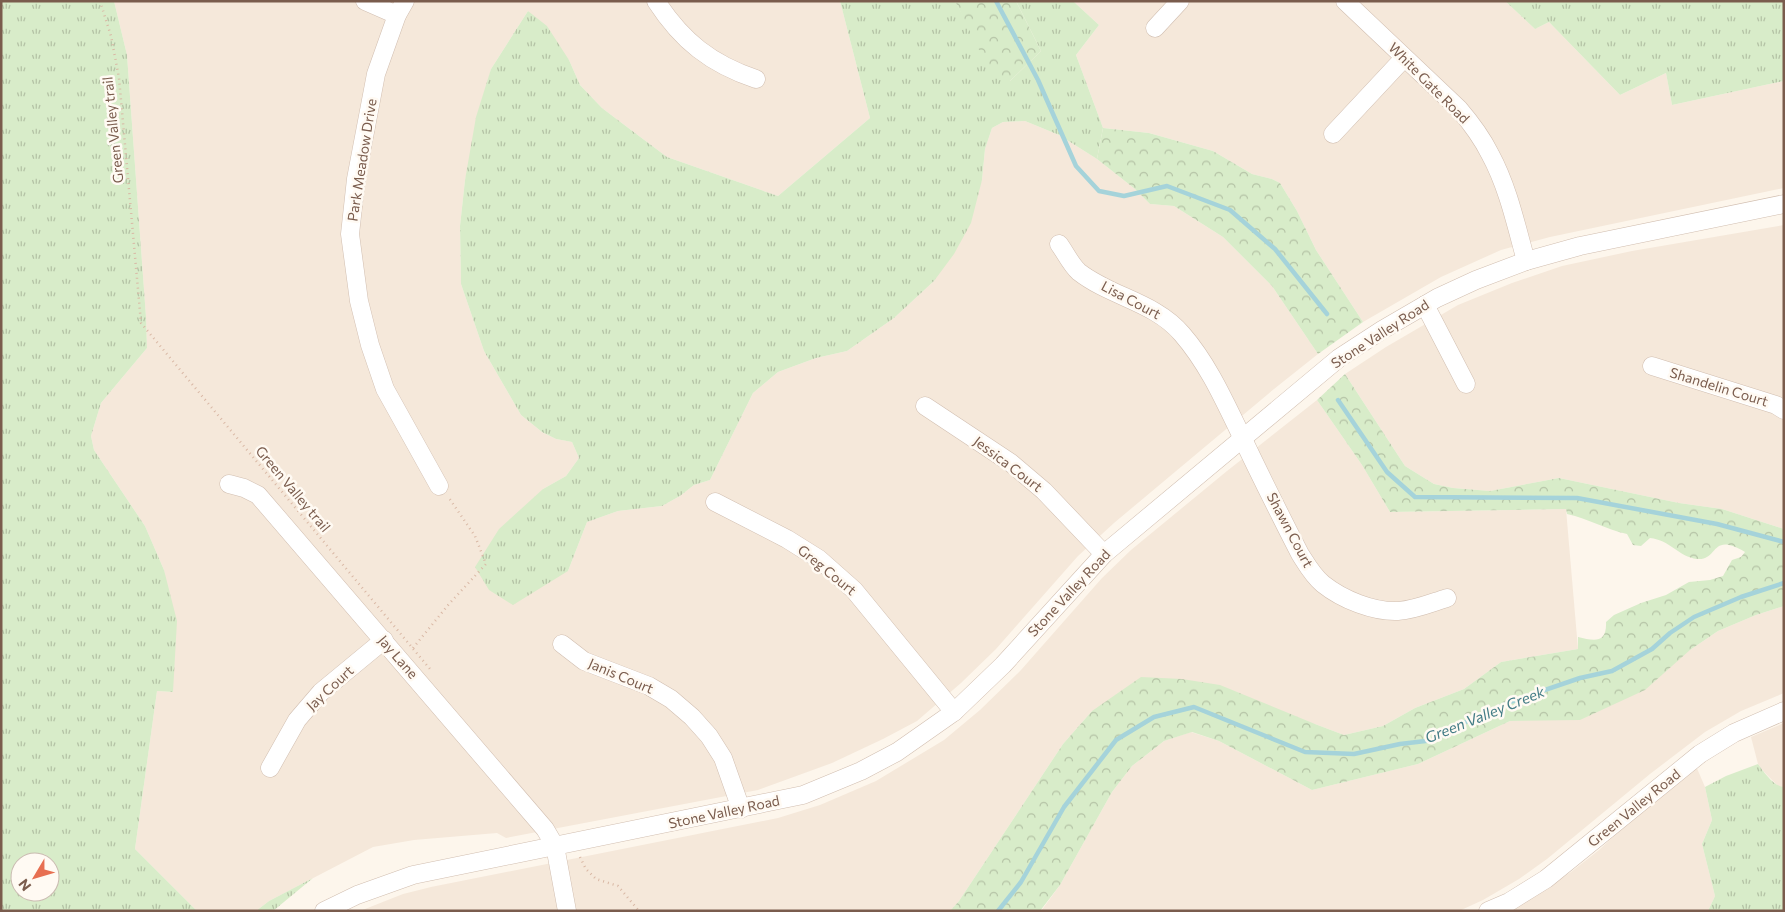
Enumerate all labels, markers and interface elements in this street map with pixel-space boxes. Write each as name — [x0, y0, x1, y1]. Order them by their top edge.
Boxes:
street label: White Gate Road — [1385, 39, 1473, 127]
street label: Green Valley trail — [98, 76, 127, 184]
street label: Park Meadow Drive — [343, 97, 380, 222]
street label: Lisa Court — [1099, 277, 1164, 322]
street label: Stone Valley Road — [1328, 296, 1432, 372]
street label: Shandelin Court — [1668, 363, 1771, 410]
street label: Jessica Court — [971, 432, 1046, 495]
street label: Green Valley trail — [252, 442, 334, 535]
street label: Shawn Court — [1264, 489, 1317, 570]
street label: Greg Court — [795, 541, 860, 599]
street label: Stone Valley Road — [1024, 545, 1113, 640]
street label: Jay Lane — [375, 632, 422, 682]
street label: Janis Court — [586, 654, 657, 697]
street label: Jay Court — [303, 661, 357, 714]
water label: Green Valley Creek — [1422, 682, 1548, 746]
street label: Green Valley Road — [1584, 765, 1683, 850]
street label: Stone Valley Road — [667, 791, 781, 832]
north arrow — [10, 852, 60, 902]
text: N — [14, 876, 34, 895]

